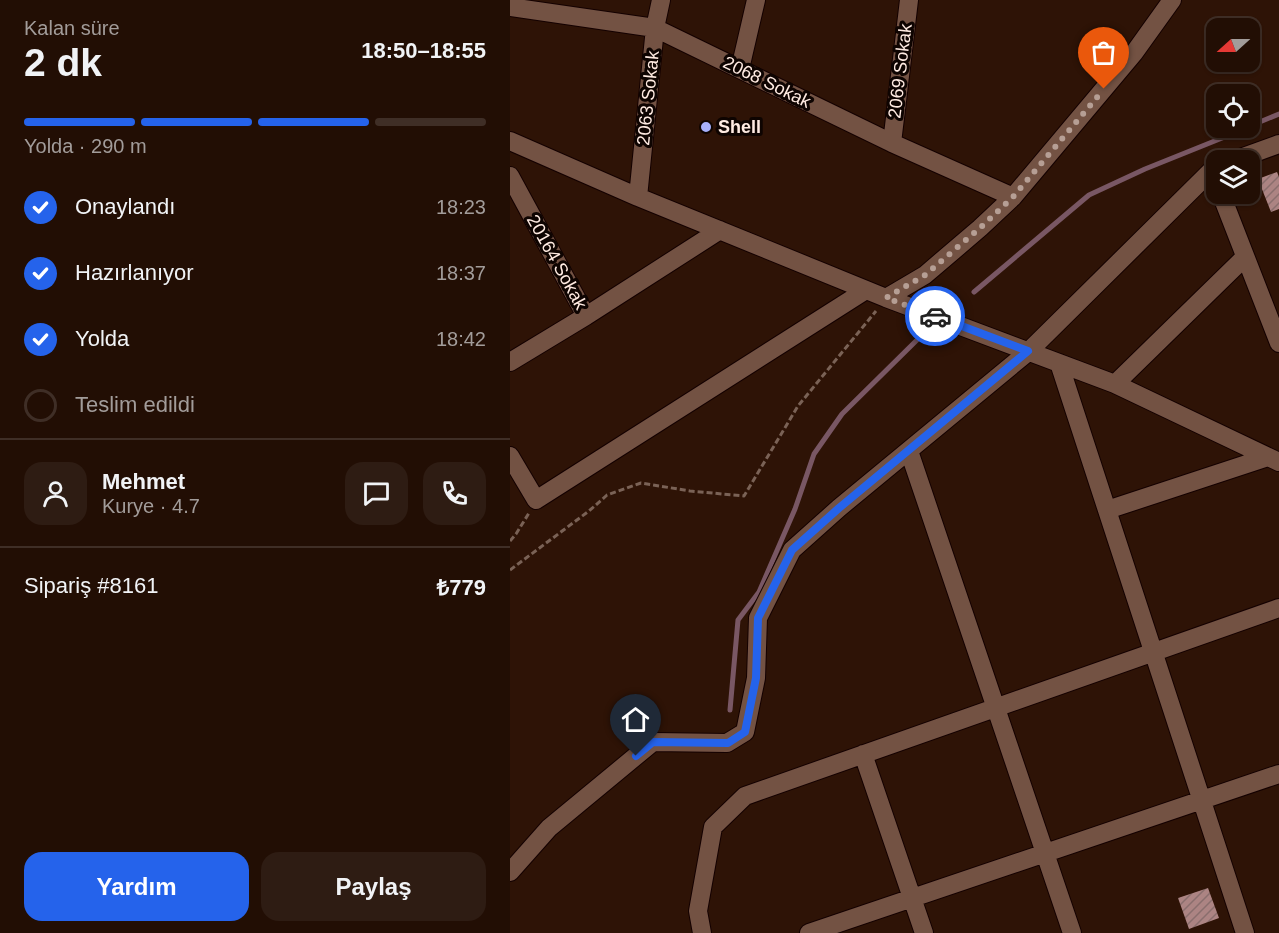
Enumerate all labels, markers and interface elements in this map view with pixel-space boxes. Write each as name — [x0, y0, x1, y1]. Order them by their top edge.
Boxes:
text: Kalan süre — [24, 17, 120, 39]
north arrow — [1206, 18, 1260, 72]
map controls — [1206, 18, 1260, 204]
street label: 2069 Sokak — [884, 22, 916, 119]
pin — [1078, 27, 1129, 89]
icon: bag — [1087, 36, 1120, 69]
text: 18:50–18:55 — [361, 38, 486, 63]
text: 2 dk — [24, 41, 102, 84]
street label: 2063 Sokak — [633, 49, 663, 146]
street label: 2068 Sokak — [720, 52, 815, 112]
button: locate — [1206, 84, 1260, 138]
place label: Shell — [718, 117, 761, 137]
marker: Shell — [699, 120, 713, 134]
text: Yolda · 290 m — [24, 135, 147, 157]
button: layers — [1206, 150, 1260, 204]
icon: check — [24, 191, 57, 224]
text: Onaylandı — [75, 194, 175, 219]
text: 18:23 — [436, 196, 486, 218]
street label: 20164 Sokak — [523, 211, 592, 314]
icon: check — [24, 257, 57, 290]
text: Hazırlanıyor — [75, 260, 194, 285]
text: 18:37 — [436, 262, 486, 284]
courier — [905, 286, 965, 346]
icon: car — [919, 300, 952, 333]
icon: check — [24, 323, 57, 356]
text: Yolda — [75, 326, 129, 351]
text: 18:42 — [436, 328, 486, 350]
text: Teslim edildi — [75, 392, 195, 417]
button: person — [24, 462, 87, 525]
button: chat — [345, 462, 408, 525]
button: phone — [423, 462, 486, 525]
text: Mehmet — [102, 469, 185, 494]
text: Kurye · 4.7 — [102, 495, 200, 517]
text: Sipariş #8161 — [24, 573, 159, 598]
text: ₺779 — [437, 575, 486, 600]
pin — [610, 694, 661, 756]
icon: home — [619, 703, 652, 736]
button: Yardım — [24, 852, 249, 921]
button: Paylaş — [261, 852, 486, 921]

